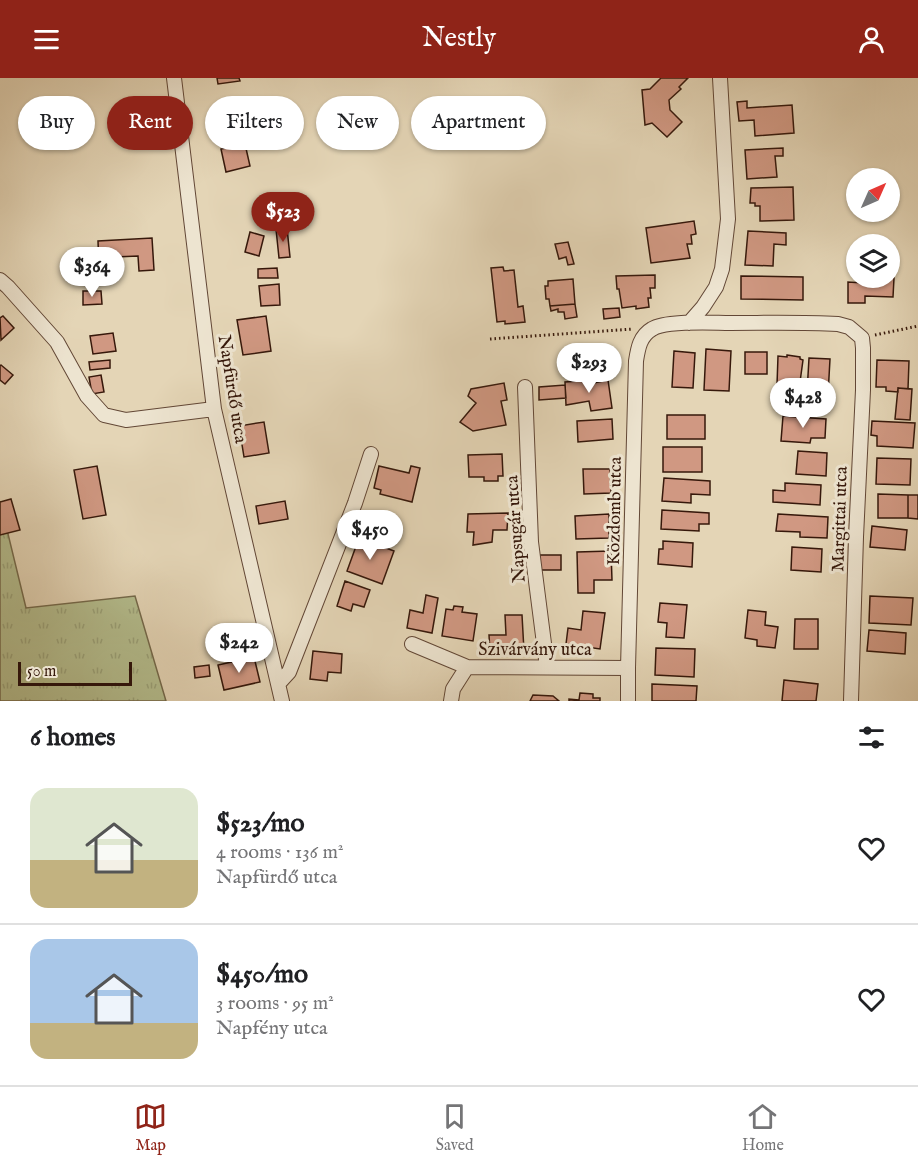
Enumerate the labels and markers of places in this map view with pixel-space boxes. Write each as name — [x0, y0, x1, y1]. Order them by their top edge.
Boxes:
pin: $523 — [247, 192, 319, 243]
pin: $364 — [56, 247, 128, 298]
pin: $293 — [553, 343, 625, 394]
pin: $428 — [767, 378, 839, 429]
pin: $450 — [334, 510, 406, 561]
pin: $242 — [203, 623, 275, 674]

